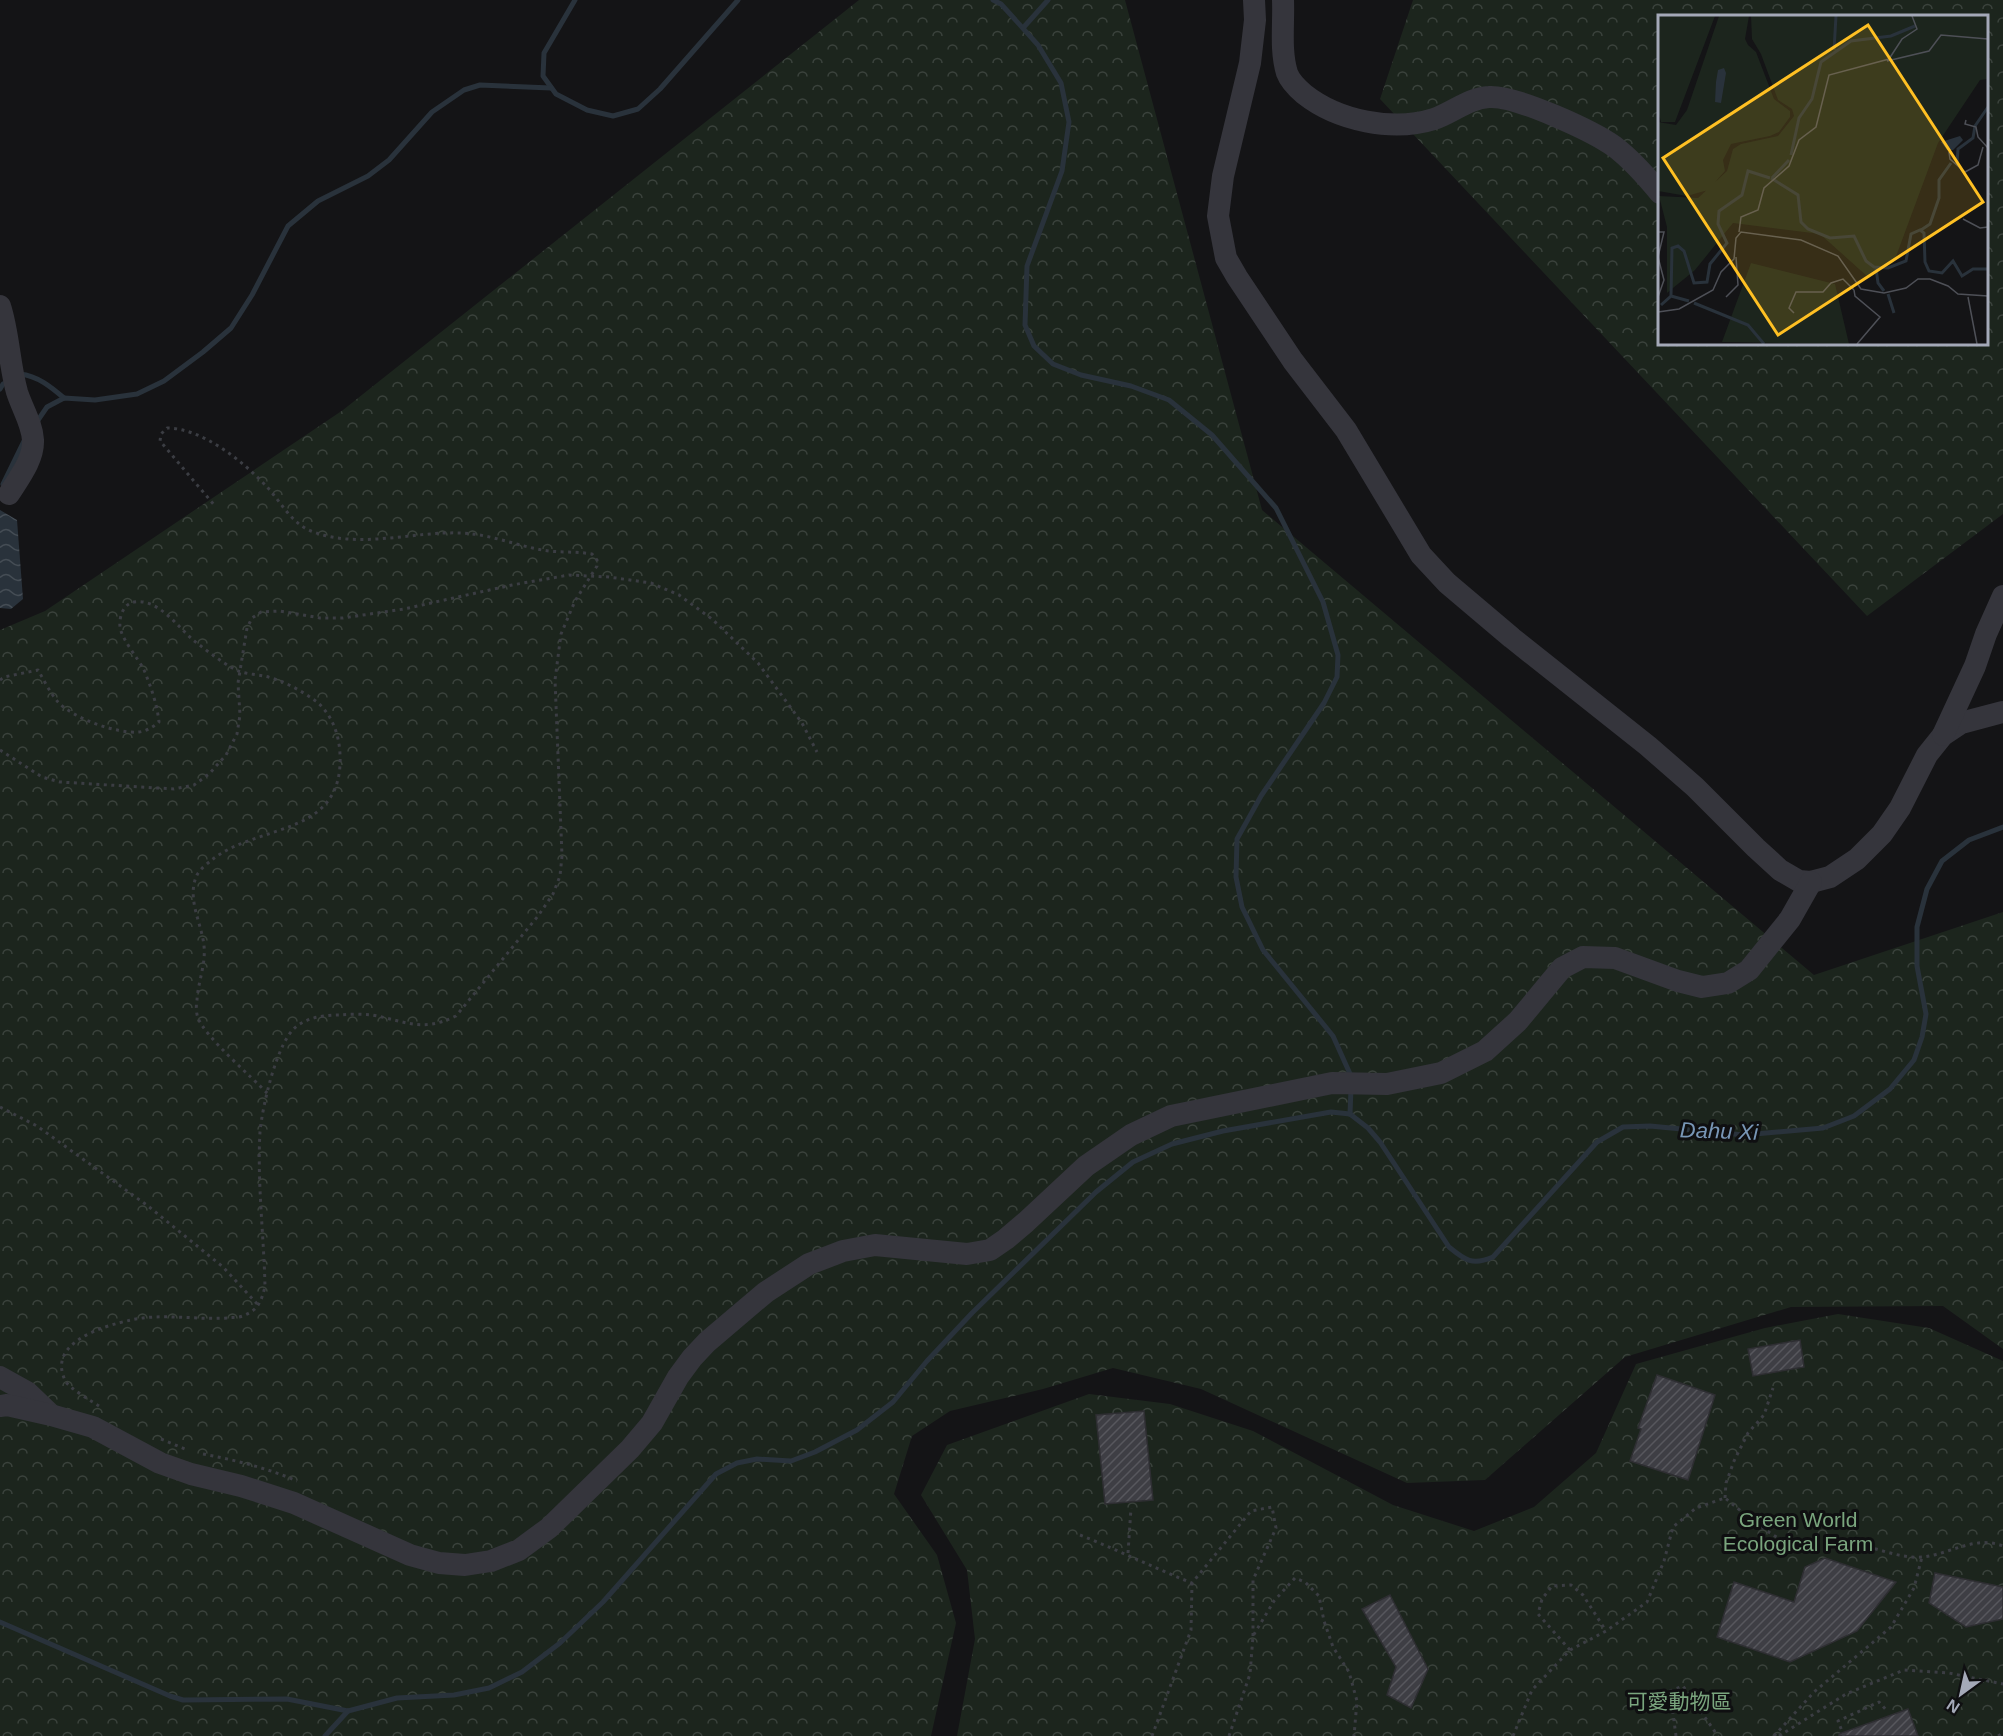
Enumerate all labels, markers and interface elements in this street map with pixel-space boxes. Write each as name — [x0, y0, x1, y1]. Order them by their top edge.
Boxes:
inset map — [1658, 15, 1988, 345]
water label: Dahu Xi — [1679, 1117, 1760, 1145]
park label: Green World Ecological Farm — [1723, 1508, 1873, 1555]
north arrow — [1931, 1664, 1991, 1724]
park label: 可愛動物區 — [1627, 1690, 1732, 1713]
text: N — [1944, 1696, 1963, 1716]

